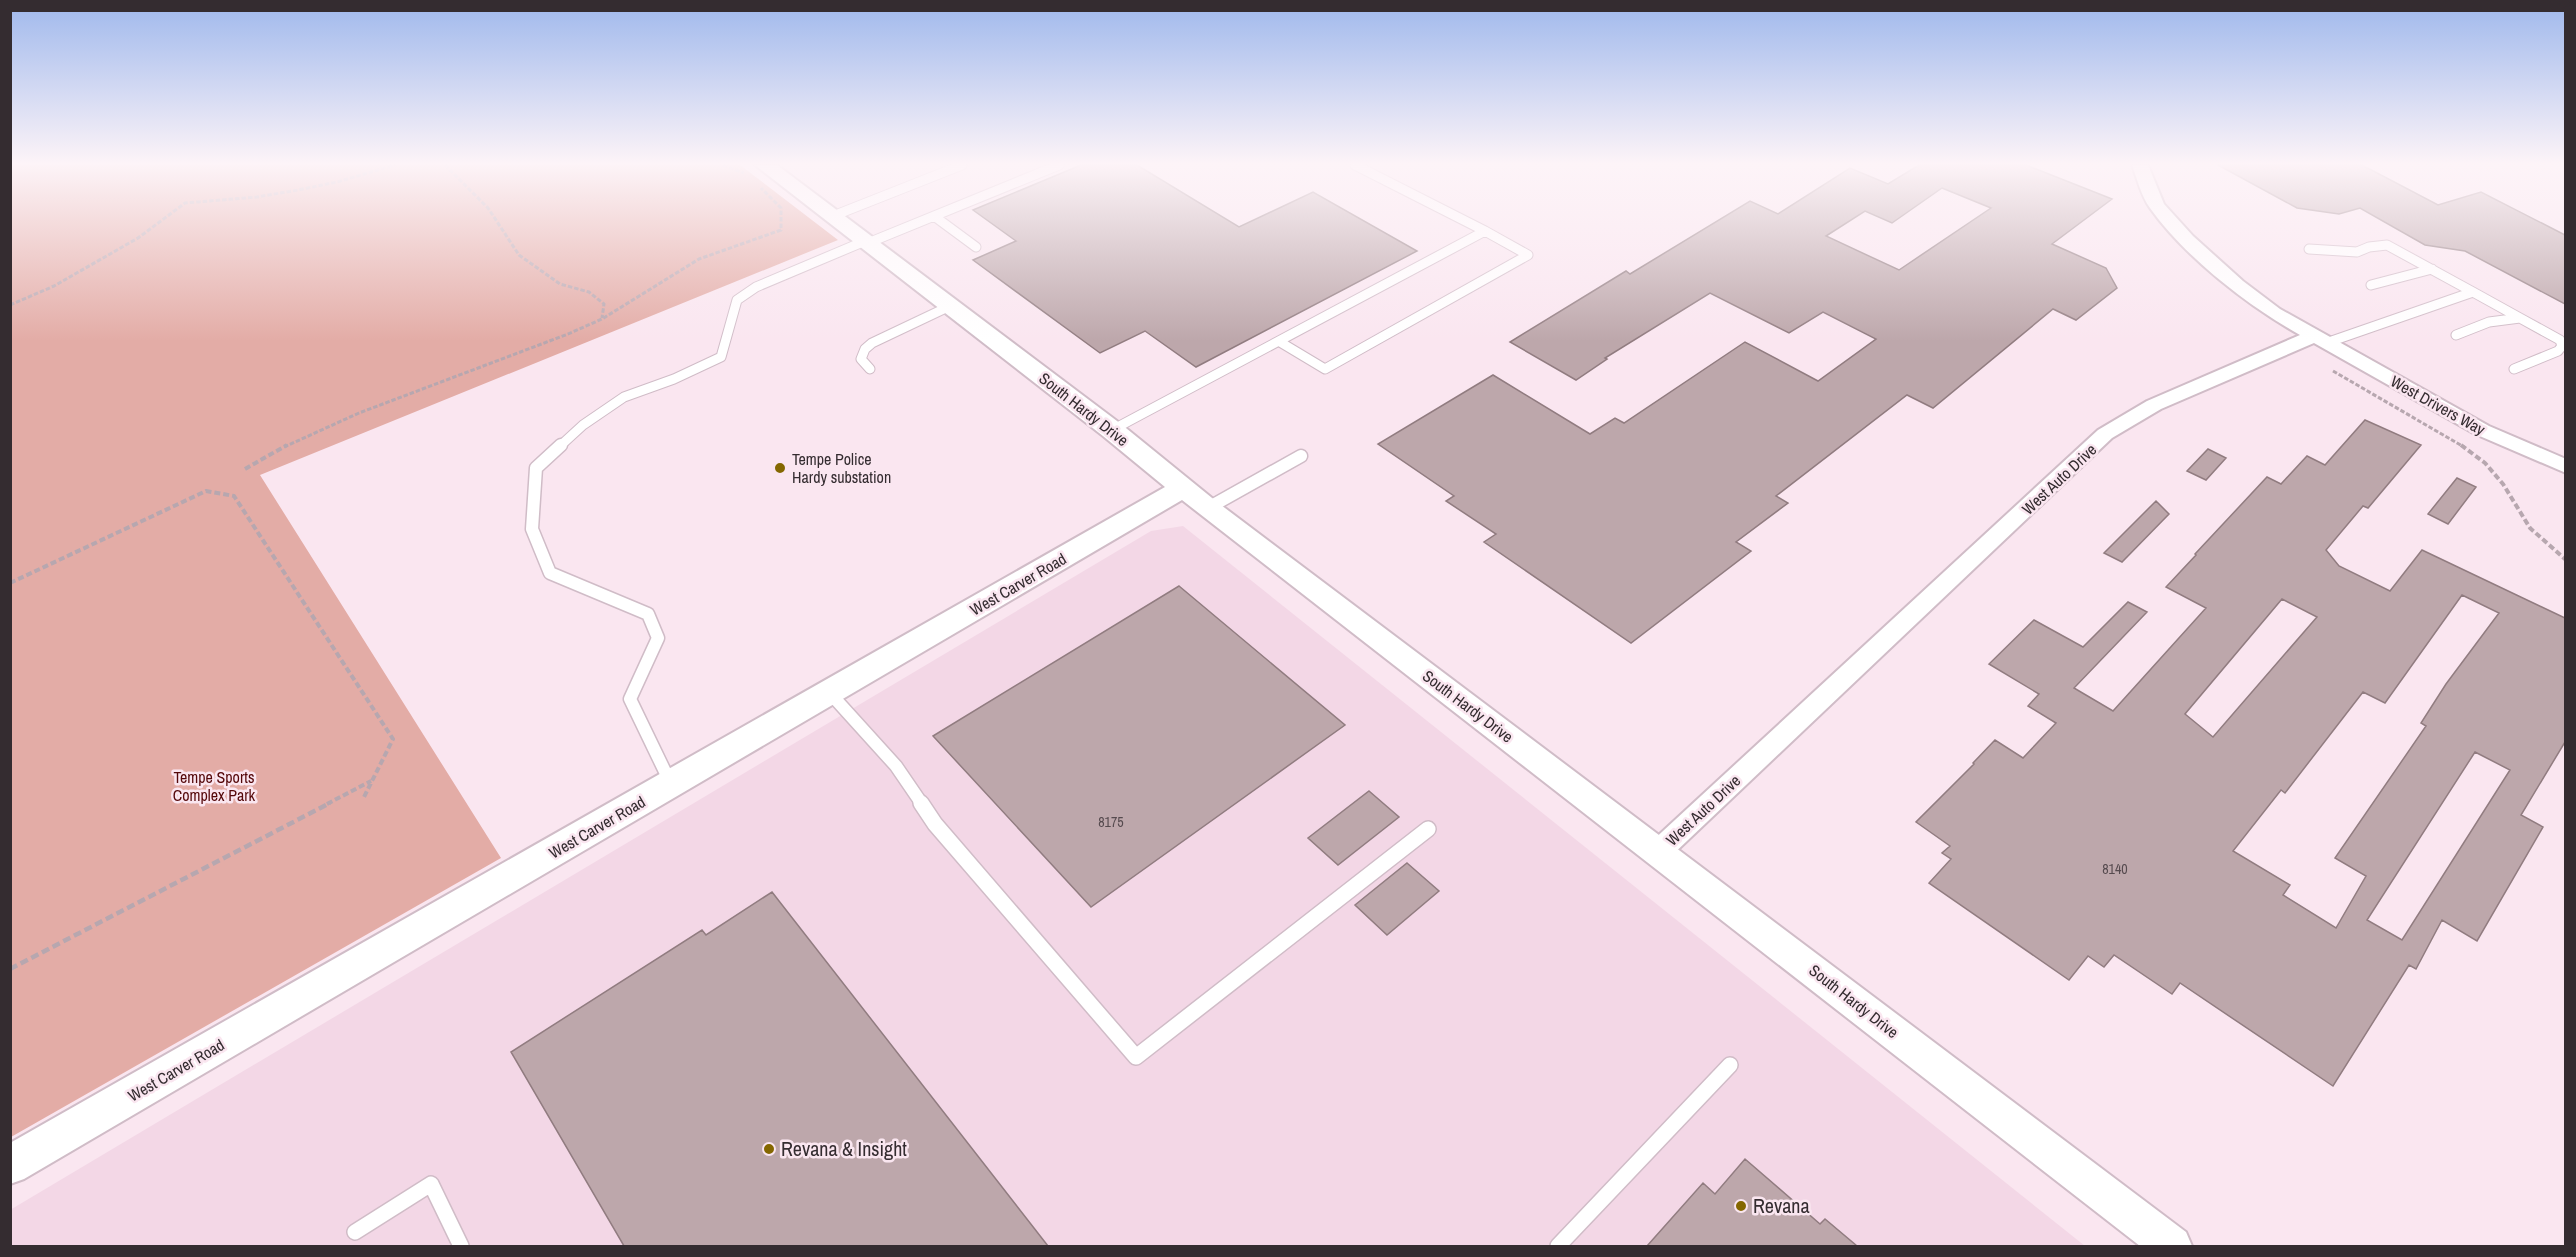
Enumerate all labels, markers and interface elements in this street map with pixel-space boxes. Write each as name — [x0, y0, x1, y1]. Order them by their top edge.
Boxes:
street label: South Hardy Drive — [1035, 367, 1133, 451]
street label: West Drivers Way — [2387, 370, 2490, 440]
street label: West Auto Drive — [2017, 439, 2101, 519]
place label: Tempe Police Hardy substation — [792, 448, 891, 488]
marker: Tempe Police Hardy substation — [773, 461, 787, 475]
street label: West Carver Road — [966, 548, 1070, 620]
street label: South Hardy Drive — [1418, 665, 1518, 747]
park label: Tempe Sports Complex Park — [173, 766, 256, 806]
street label: West Auto Drive — [1661, 770, 1745, 850]
street label: West Carver Road — [545, 791, 649, 863]
house number: 8175 — [1098, 813, 1124, 831]
house number: 8140 — [2102, 860, 2128, 878]
street label: South Hardy Drive — [1805, 959, 1903, 1043]
street label: West Carver Road — [124, 1034, 228, 1106]
place label: Revana & Insight — [781, 1135, 907, 1162]
marker: Revana & Insight — [762, 1142, 776, 1156]
place label: Revana — [1753, 1192, 1810, 1219]
marker: Revana — [1734, 1199, 1748, 1213]

